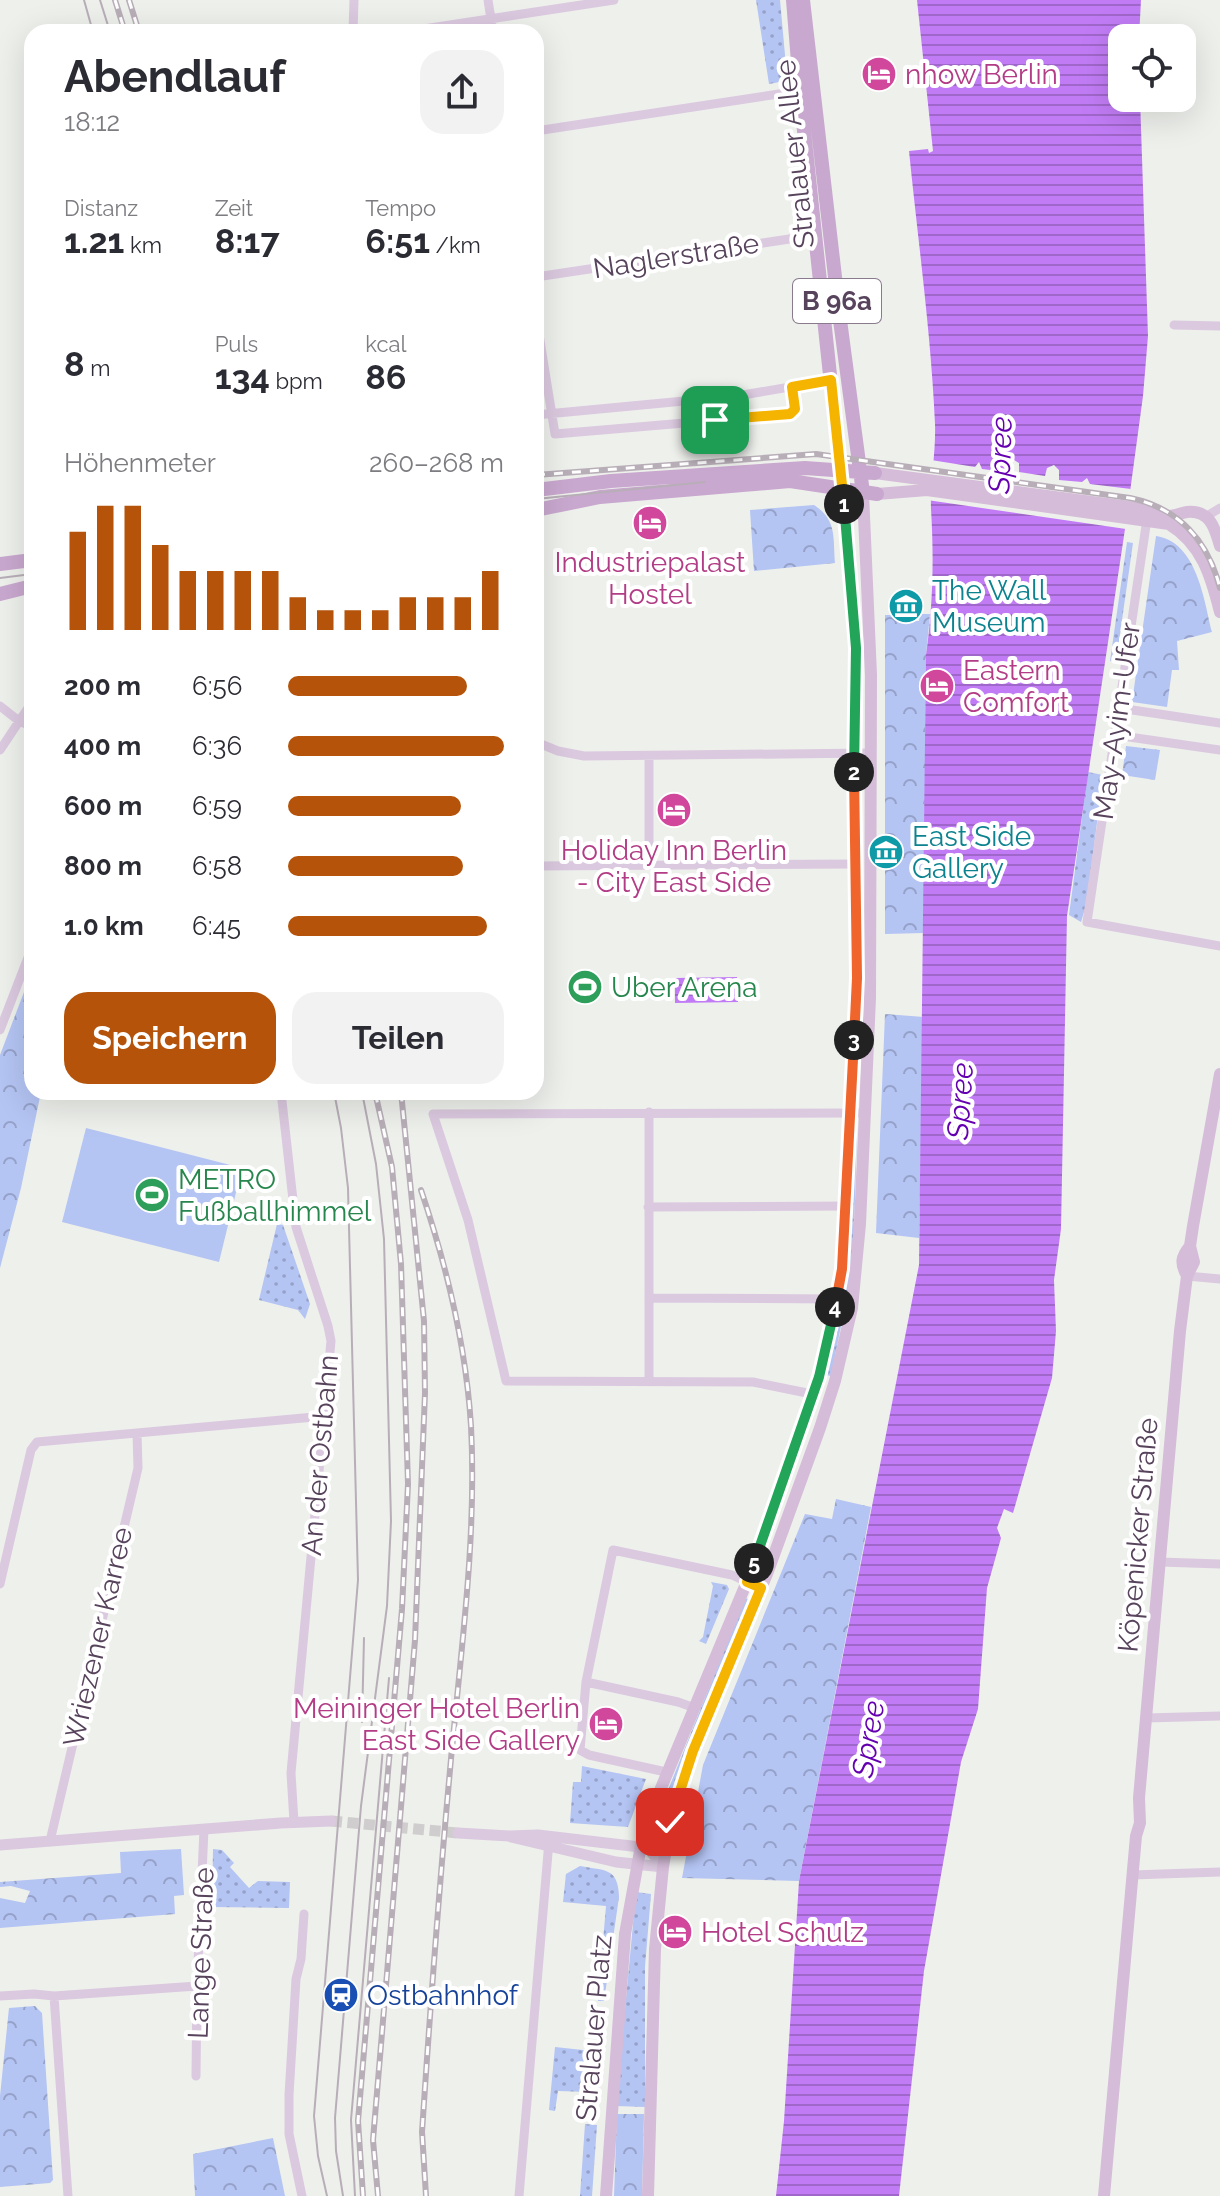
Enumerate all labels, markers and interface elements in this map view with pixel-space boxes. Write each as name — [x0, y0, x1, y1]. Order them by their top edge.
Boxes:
map controls — [1108, 24, 1196, 112]
button: locate — [1108, 24, 1196, 112]
button: share — [420, 50, 504, 134]
text: Abendlauf — [64, 51, 285, 102]
hotel icon: nhow Berlin — [860, 55, 898, 93]
street label: Stralauer Allee — [769, 58, 821, 250]
place label: nhow Berlin — [905, 58, 1058, 91]
text: 18:12 — [64, 107, 120, 137]
text: Distanz — [64, 195, 138, 221]
text: Zeit — [215, 195, 253, 221]
text: Tempo — [365, 195, 436, 221]
text: 1.21 — [64, 221, 124, 261]
text: 8:17 — [215, 221, 279, 261]
text: 6:51 — [365, 221, 430, 261]
street label: Naglerstraße — [591, 227, 761, 285]
text: km — [124, 232, 162, 258]
text: /km — [430, 232, 481, 258]
road number: B 96a — [793, 279, 881, 323]
text: Puls — [215, 331, 258, 357]
text: kcal — [365, 331, 406, 357]
text: 8 — [64, 344, 85, 384]
text: m — [85, 355, 110, 381]
text: 134 — [215, 357, 270, 397]
text: 86 — [365, 357, 407, 397]
text: bpm — [270, 368, 323, 394]
pin — [681, 386, 749, 454]
icon: arrive — [693, 398, 737, 442]
water label: Spree — [981, 416, 1019, 495]
text: Höhenmeter — [64, 448, 216, 478]
text: 260–268 m — [369, 448, 504, 478]
pin: 1 — [824, 484, 864, 524]
text: 1 — [839, 491, 849, 517]
hotel icon: Industriepalast Hostel — [631, 504, 669, 542]
place label: Industriepalast Hostel — [555, 546, 746, 611]
place label: The Wall Museum — [932, 574, 1047, 639]
museum icon: The Wall Museum — [887, 587, 925, 625]
street label: May-Ayim-Ufer — [1087, 620, 1147, 822]
place label: Eastern Comfort — [963, 654, 1070, 719]
hotel icon: Eastern Comfort — [918, 667, 956, 705]
text: 200 m — [64, 671, 141, 701]
text: 6:56 — [192, 671, 242, 701]
text: 400 m — [64, 731, 141, 761]
text: 6:36 — [192, 731, 242, 761]
pin: 2 — [834, 752, 874, 792]
text: 2 — [848, 759, 860, 785]
text: 600 m — [64, 791, 142, 821]
text: 6:59 — [192, 791, 242, 821]
hotel icon: Holiday Inn Berlin - City East Side — [655, 791, 693, 829]
place label: East Side Gallery — [912, 820, 1031, 885]
museum icon: East Side Gallery — [867, 833, 905, 871]
place label: Holiday Inn Berlin - City East Side — [561, 834, 787, 899]
text: 800 m — [64, 851, 142, 881]
text: 6:58 — [192, 851, 242, 881]
text: 1.0 km — [64, 911, 144, 941]
text: 6:45 — [192, 911, 241, 941]
sports icon: Uber Arena — [566, 968, 604, 1006]
place label: Uber Arena — [611, 971, 758, 1004]
button: Speichern — [64, 992, 276, 1084]
button: Teilen — [292, 992, 504, 1084]
pin: 3 — [834, 1020, 874, 1060]
text: 3 — [848, 1027, 860, 1053]
water label: Spree — [940, 1061, 980, 1142]
place label: METRO Fußballhimmel — [178, 1163, 372, 1228]
sports icon: METRO Fußballhimmel — [133, 1176, 171, 1214]
pin: 4 — [815, 1287, 855, 1327]
text: 4 — [829, 1294, 841, 1320]
street label: An der Ostbahn — [295, 1353, 345, 1557]
street label: Köpenicker Straße — [1111, 1416, 1165, 1654]
street label: Wriezener Karree — [57, 1524, 139, 1750]
pin: 5 — [734, 1543, 774, 1583]
text: 5 — [748, 1550, 760, 1576]
place label: Meininger Hotel Berlin East Side Gallery — [293, 1692, 580, 1757]
water label: Spree — [845, 1698, 891, 1781]
hotel icon: Meininger Hotel Berlin East Side Gallery — [587, 1705, 625, 1743]
pin — [636, 1788, 704, 1856]
icon: check — [648, 1800, 692, 1844]
street label: Lange Straße — [182, 1867, 220, 2039]
hotel icon: Hotel Schulz — [656, 1913, 694, 1951]
place label: Hotel Schulz — [701, 1916, 864, 1949]
street label: Stralauer Platz — [569, 1934, 619, 2122]
station icon: Ostbahnhof — [322, 1976, 360, 2014]
place label: Ostbahnhof — [367, 1979, 520, 2012]

